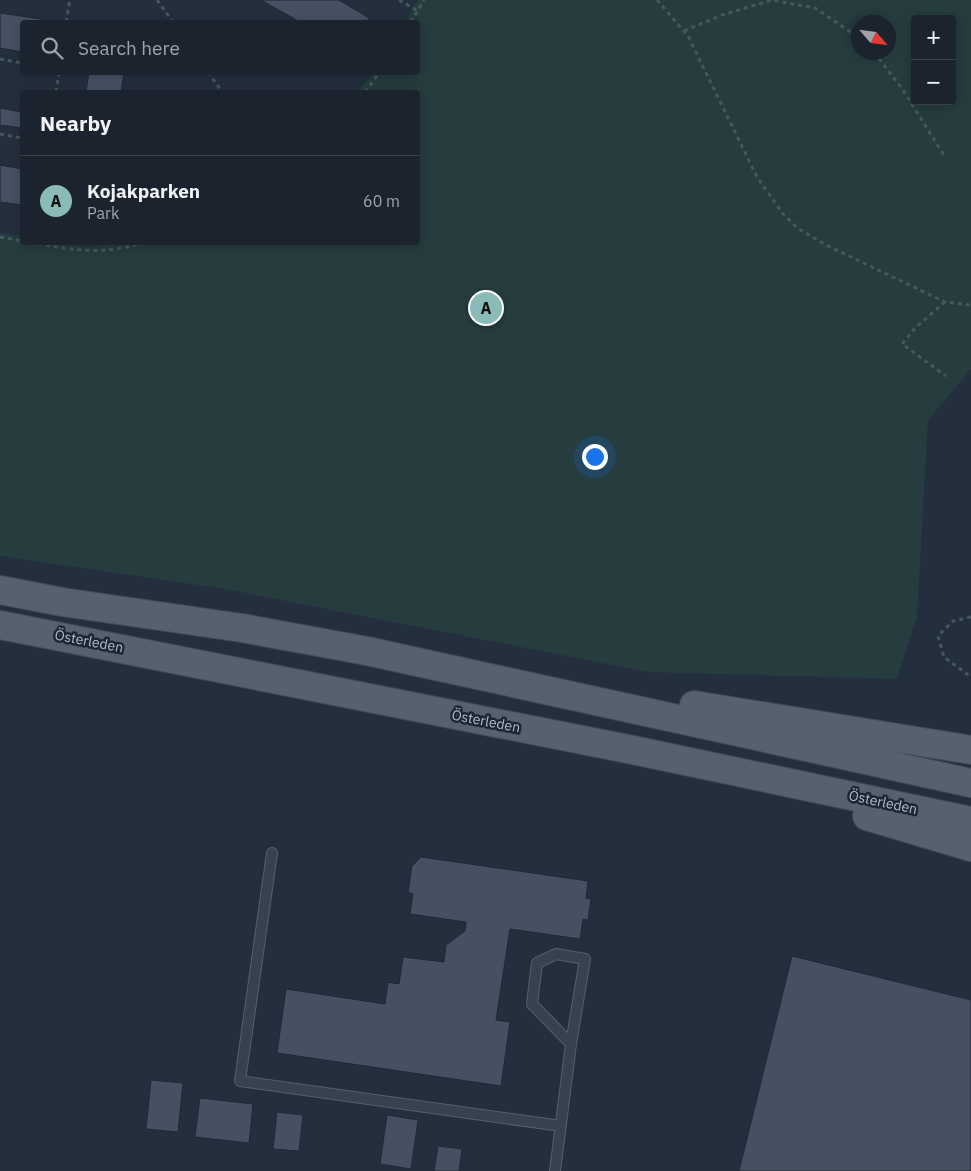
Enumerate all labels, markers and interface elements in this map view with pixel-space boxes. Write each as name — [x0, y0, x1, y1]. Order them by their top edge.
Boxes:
north arrow — [851, 15, 896, 60]
map controls — [911, 15, 956, 105]
button: + — [911, 15, 956, 60]
search box — [20, 20, 420, 75]
icon: search — [38, 34, 66, 62]
text: Search here — [78, 36, 180, 60]
button: − — [911, 60, 956, 105]
text: Nearby — [40, 109, 111, 137]
text: Kojakparken — [87, 179, 200, 203]
text: A — [51, 191, 61, 211]
text: 60 m — [363, 191, 400, 211]
text: Park — [87, 203, 119, 223]
pin: A — [470, 289, 502, 327]
your location — [582, 444, 608, 470]
street label: Österleden — [53, 626, 125, 656]
street label: Österleden — [450, 706, 522, 736]
street label: Österleden — [847, 786, 919, 818]

